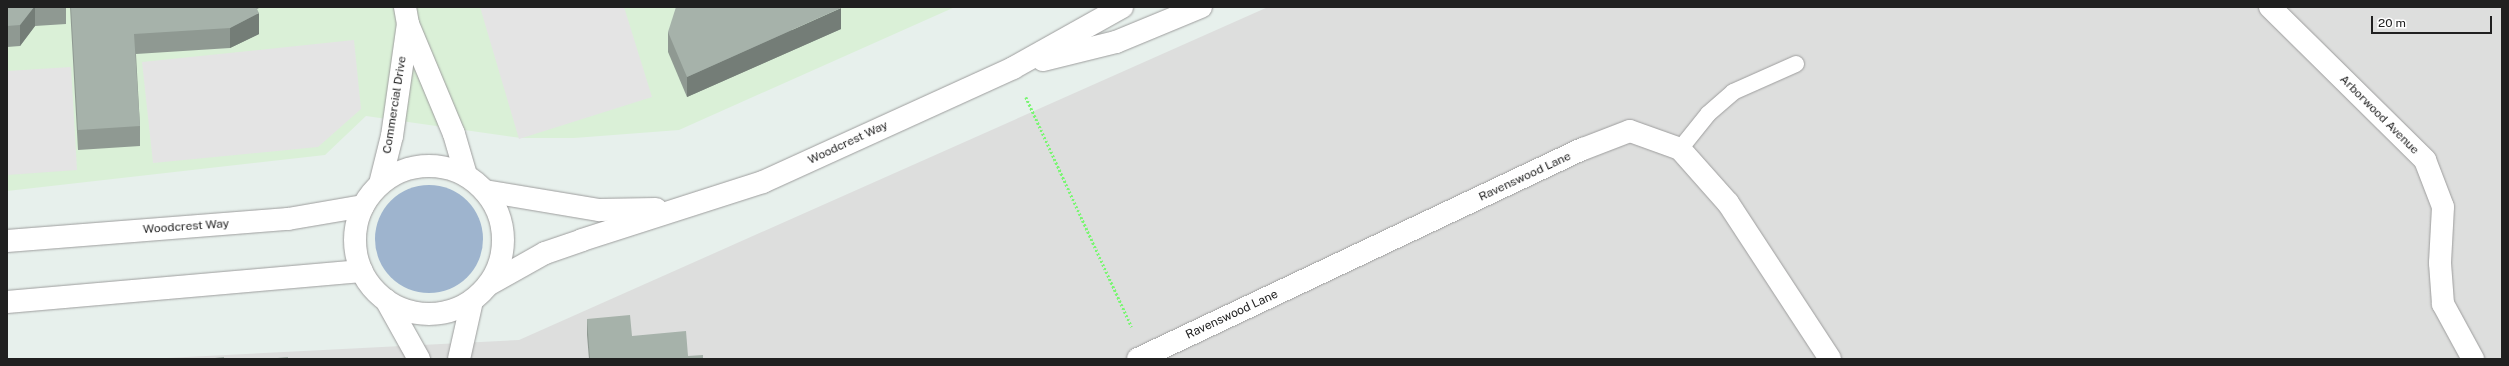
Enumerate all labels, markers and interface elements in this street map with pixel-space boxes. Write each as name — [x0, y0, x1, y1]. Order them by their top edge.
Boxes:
scale bar — [2373, 8, 2494, 34]
text: 20 m — [2378, 16, 2406, 30]
street label: Commercial Drive — [380, 55, 410, 155]
street label: Arborwood Avenue — [2336, 72, 2422, 158]
street label: Woodcrest Way — [806, 118, 890, 168]
street label: Ravenswood Lane — [1477, 149, 1573, 205]
street label: Woodcrest Way — [142, 217, 230, 237]
street label: Ravenswood Lane — [1184, 287, 1280, 343]

